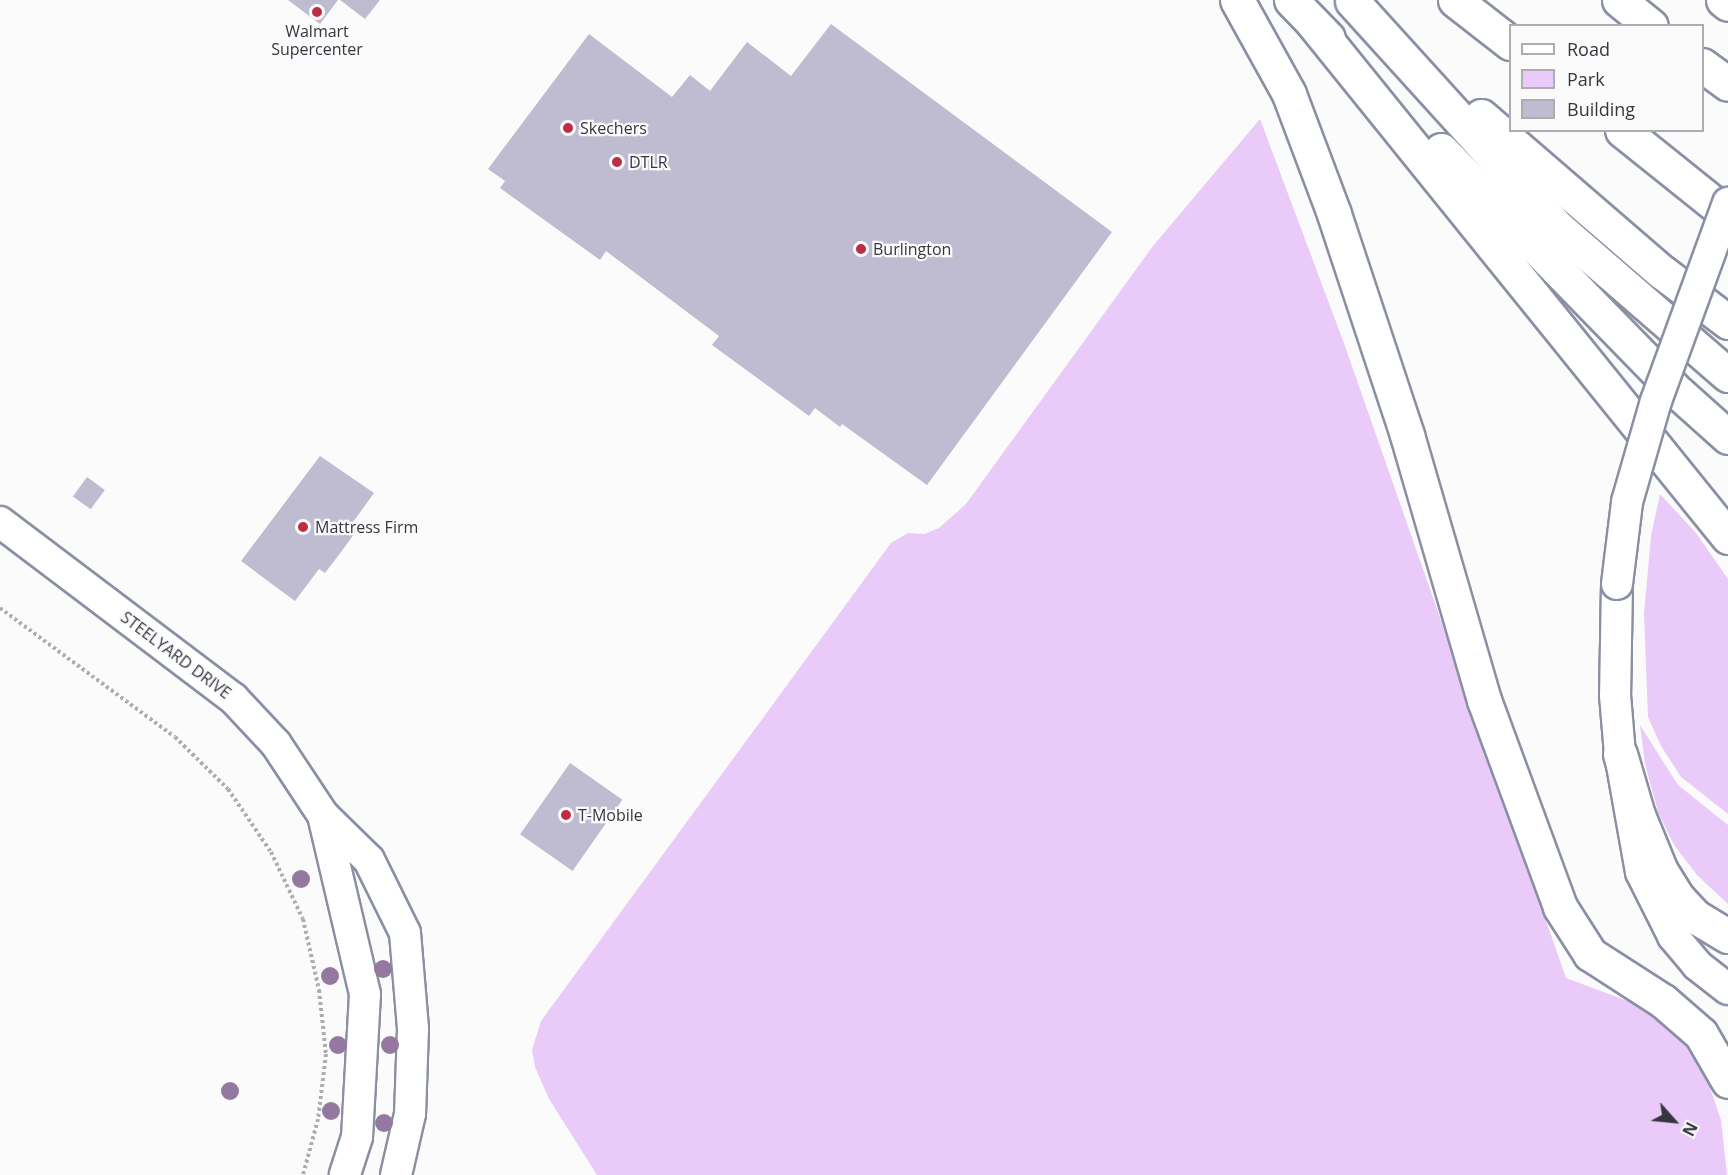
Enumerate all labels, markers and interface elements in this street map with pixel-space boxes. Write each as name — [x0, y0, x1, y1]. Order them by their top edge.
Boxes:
marker: Walmart Supercenter — [310, 5, 324, 19]
place label: Walmart Supercenter — [271, 21, 363, 59]
legend — [1509, 24, 1704, 132]
text: Road — [1567, 37, 1610, 61]
text: Park — [1567, 67, 1605, 91]
text: Building — [1567, 97, 1635, 121]
place label: Skechers — [580, 118, 647, 138]
marker: Skechers — [561, 121, 575, 135]
place label: DTLR — [629, 152, 668, 172]
marker: DTLR — [610, 155, 624, 169]
place label: Burlington — [873, 239, 951, 259]
marker: Burlington — [854, 242, 868, 256]
place label: Mattress Firm — [315, 517, 418, 537]
marker: Mattress Firm — [296, 520, 310, 534]
street label: STEELYARD DRIVE — [117, 607, 235, 703]
place label: T-Mobile — [578, 805, 643, 825]
marker: T-Mobile — [559, 808, 573, 822]
north arrow — [1644, 1091, 1704, 1151]
text: N — [1677, 1118, 1703, 1140]

